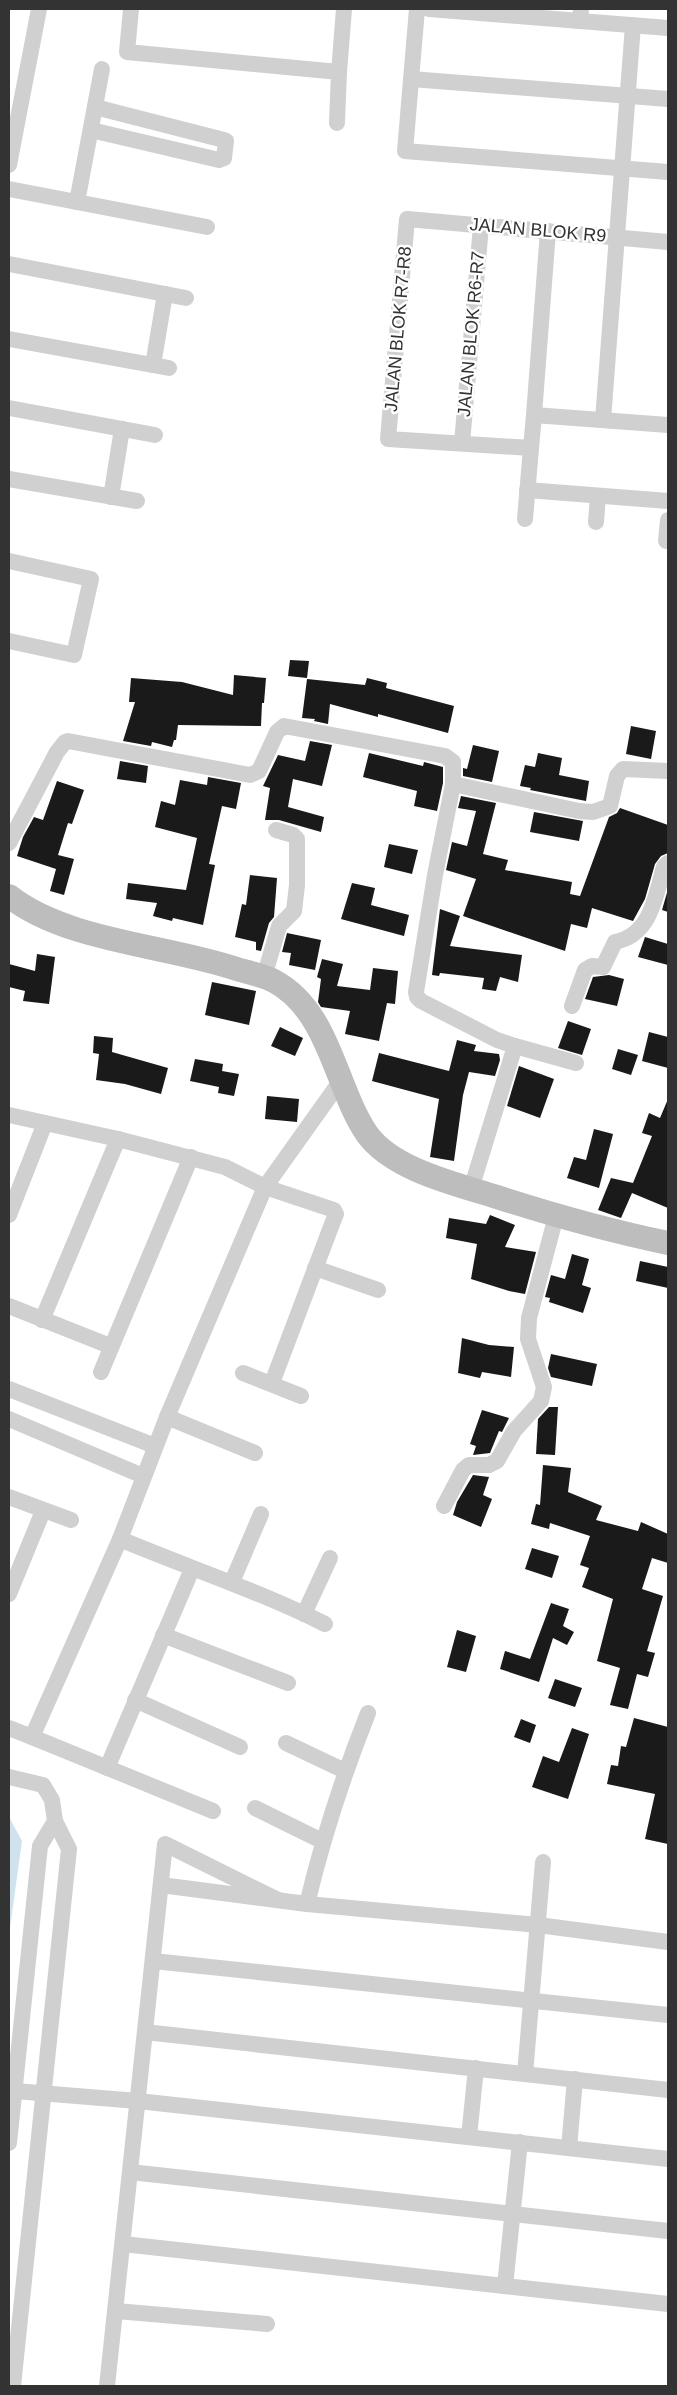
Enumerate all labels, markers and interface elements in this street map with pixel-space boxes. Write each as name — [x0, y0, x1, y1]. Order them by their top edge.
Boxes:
street label: JALAN BLOK R9 — [469, 214, 607, 246]
street label: JALAN BLOK R7-R8 — [381, 245, 415, 413]
street label: JALAN BLOK R6-R7 — [454, 250, 488, 418]

